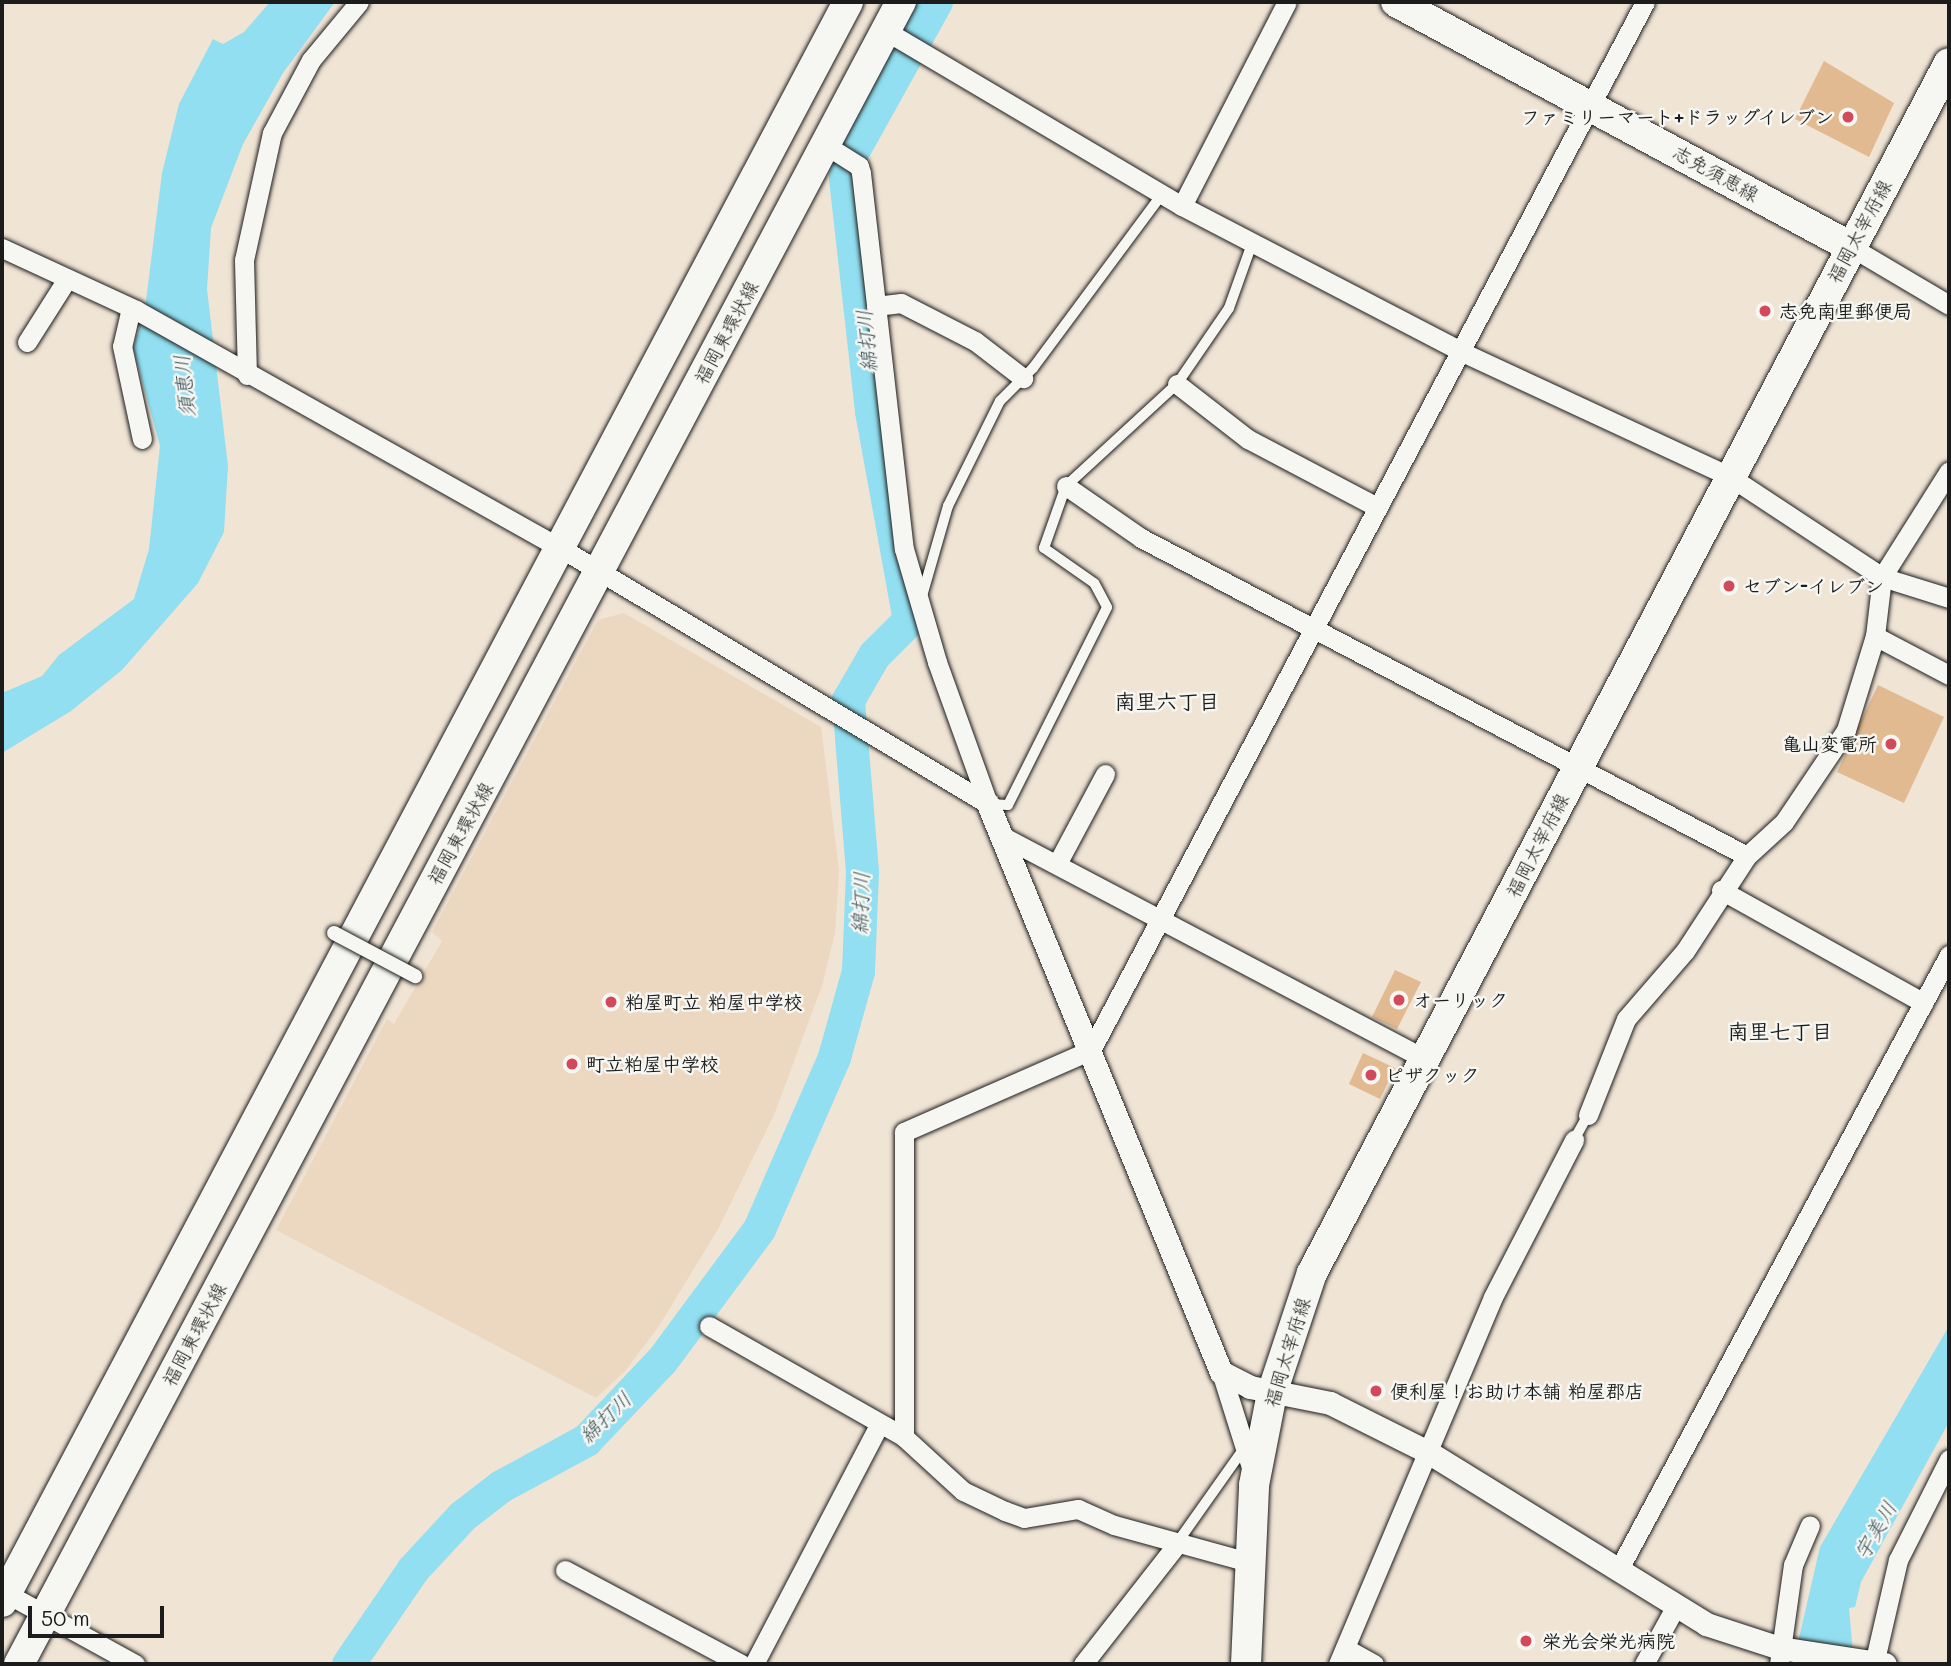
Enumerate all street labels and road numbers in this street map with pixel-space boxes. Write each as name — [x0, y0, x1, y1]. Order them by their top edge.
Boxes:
street label: 志免須恵線 — [1669, 140, 1763, 206]
street label: 福岡太宰府線 — [1822, 175, 1896, 287]
street label: 福岡東環状線 — [689, 276, 763, 388]
street label: 福岡東環状線 — [422, 778, 498, 888]
street label: 福岡太宰府線 — [1501, 789, 1573, 901]
street label: 福岡東環状線 — [157, 1278, 231, 1390]
street label: 福岡太宰府線 — [1259, 1294, 1315, 1410]

